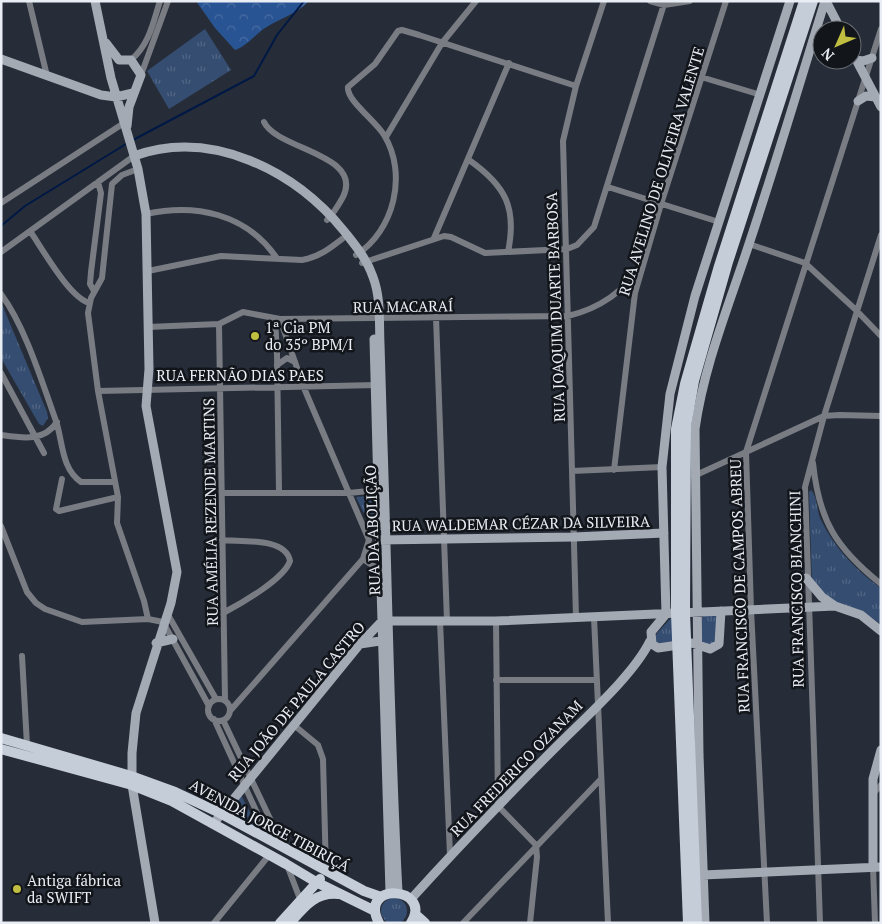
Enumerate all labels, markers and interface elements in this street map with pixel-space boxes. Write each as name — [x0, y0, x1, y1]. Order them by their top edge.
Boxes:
north arrow — [812, 20, 862, 70]
street label: RUA AVELINO DE OLIVEIRA VALENTE — [614, 44, 708, 298]
text: N — [817, 44, 838, 65]
street label: RUA JOAQUIM DUARTE BARBOSA — [541, 191, 569, 422]
street label: RUA MACARAÍ — [353, 295, 454, 317]
place label: 1ª Cia PM do 35º BPM/I — [265, 317, 353, 354]
marker: 1ª Cia PM do 35º BPM/I — [249, 330, 261, 342]
street label: RUA FERNÃO DIAS PAES — [156, 365, 324, 385]
street label: RUA AMÉLIA REZENDE MARTINS — [198, 398, 222, 626]
street label: RUA FRANCISCO DE CAMPOS ABREU — [725, 459, 753, 713]
street label: RUA DA ABOLIÇÃO — [360, 465, 384, 595]
street label: RUA FRANCISCO BIANCHINI — [784, 490, 808, 688]
street label: RUA WALDEMAR CÉZAR DA SILVEIRA — [392, 511, 651, 535]
street label: RUA JOÃO DE PAULA CASTRO — [223, 617, 369, 785]
street label: RUA FREDERICO OZANAM — [446, 696, 586, 840]
street label: AVENIDA JORGE TIBIRIÇÁ — [186, 774, 354, 876]
place label: Antiga fábrica da SWIFT — [27, 870, 121, 907]
marker: Antiga fábrica da SWIFT — [11, 883, 23, 895]

